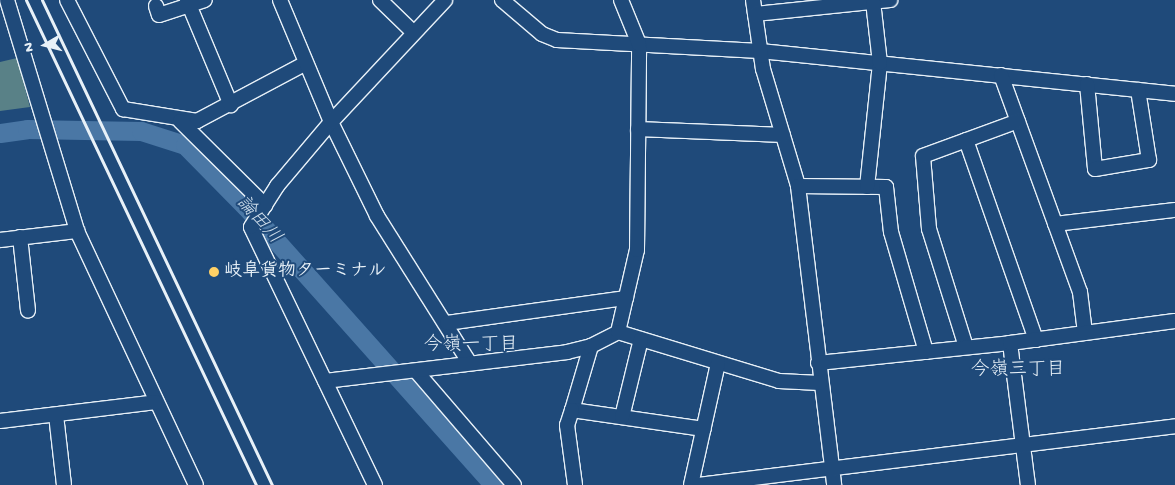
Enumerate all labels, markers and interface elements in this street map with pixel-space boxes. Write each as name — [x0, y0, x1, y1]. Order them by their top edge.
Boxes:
north arrow — [20, 20, 70, 70]
text: N — [21, 41, 39, 53]
water label: 論田川 — [230, 192, 286, 250]
place label: 岐阜貨物ターミナル — [224, 261, 386, 283]
marker: 岐阜貨物ターミナル — [208, 266, 220, 278]
district label: 今嶺一丁目 — [424, 335, 518, 357]
district label: 今嶺三丁目 — [971, 360, 1065, 382]

